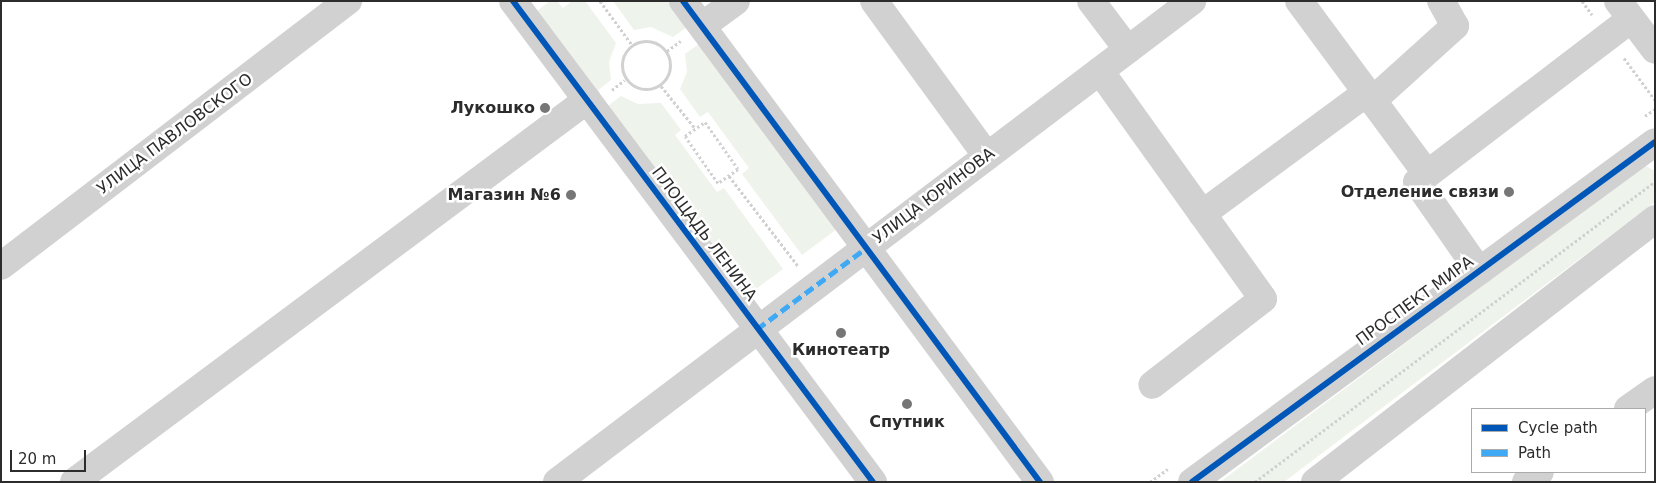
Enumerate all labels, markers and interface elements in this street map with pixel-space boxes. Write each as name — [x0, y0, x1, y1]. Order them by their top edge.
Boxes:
street label: УЛИЦА ПАВЛОВСКОГО — [94, 69, 256, 199]
place label: Лукошко — [451, 98, 535, 118]
marker: Лукошко — [539, 102, 551, 114]
street label: УЛИЦА ЮРИНОВА — [869, 144, 999, 248]
street label: ПЛОЩАДЬ ЛЕНИНА — [647, 163, 761, 305]
place label: Отделение связи — [1341, 182, 1499, 202]
place label: Магазин №6 — [448, 185, 561, 205]
marker: Отделение связи — [1503, 186, 1515, 198]
marker: Магазин №6 — [565, 189, 577, 201]
street label: ПРОСПЕКТ МИРА — [1353, 252, 1477, 350]
marker: Кинотеатр — [835, 327, 847, 339]
place label: Кинотеатр — [792, 340, 890, 360]
marker: Спутник — [901, 398, 913, 410]
legend — [1471, 408, 1646, 473]
place label: Спутник — [869, 412, 945, 432]
text: Cycle path — [1518, 419, 1598, 437]
scale bar — [12, 440, 89, 472]
text: Path — [1518, 444, 1551, 462]
text: 20 m — [18, 450, 56, 468]

